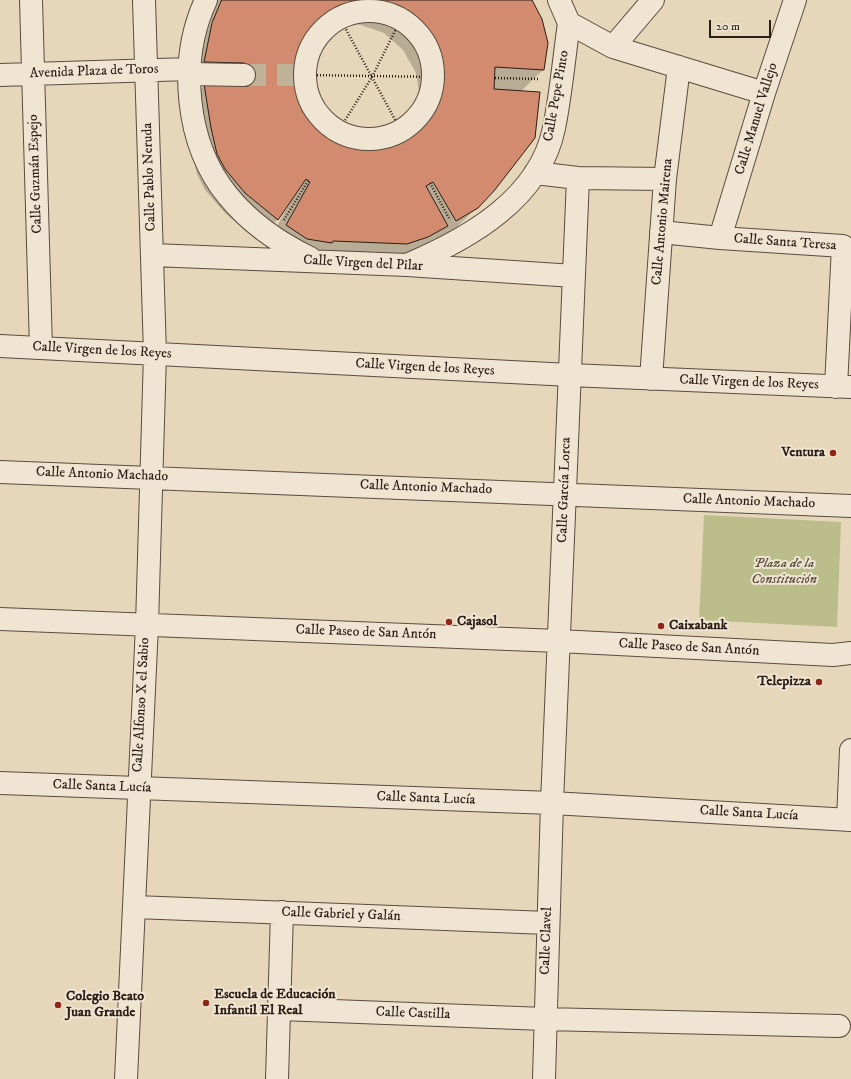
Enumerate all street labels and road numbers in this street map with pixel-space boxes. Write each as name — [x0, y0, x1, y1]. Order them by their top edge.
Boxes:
street label: Calle Pepe Pinto — [541, 49, 573, 143]
street label: Avenida Plaza de Toros — [29, 61, 159, 83]
street label: Calle Manuel Vallejo — [732, 61, 782, 177]
street label: Calle Guzmán Espejo — [26, 114, 46, 234]
street label: Calle Pablo Neruda — [140, 122, 160, 232]
street label: Calle Antonio Mairena — [649, 158, 677, 286]
street label: Calle Santa Teresa — [733, 231, 837, 255]
street label: Calle Virgen del Pilar — [303, 252, 423, 276]
street label: Calle Virgen de los Reyes — [32, 339, 172, 363]
street label: Calle Virgen de los Reyes — [355, 356, 495, 380]
street label: Calle Virgen de los Reyes — [679, 372, 819, 394]
street label: Calle García Lorca — [555, 437, 575, 543]
street label: Calle Antonio Machado — [36, 464, 168, 486]
street label: Calle Antonio Machado — [360, 477, 492, 499]
street label: Calle Antonio Machado — [683, 491, 815, 513]
street label: Calle Paseo de San Antón — [295, 622, 437, 644]
street label: Calle Paseo de San Antón — [618, 636, 760, 660]
street label: Calle Alfonso X el Sabio — [130, 637, 154, 773]
street label: Calle Santa Lucía — [52, 777, 152, 797]
street label: Calle Santa Lucía — [376, 789, 476, 809]
street label: Calle Santa Lucía — [699, 803, 799, 825]
street label: Calle Gabriel y Galán — [281, 905, 401, 925]
street label: Calle Clavel — [537, 907, 557, 975]
street label: Calle Castilla — [375, 1004, 451, 1024]

